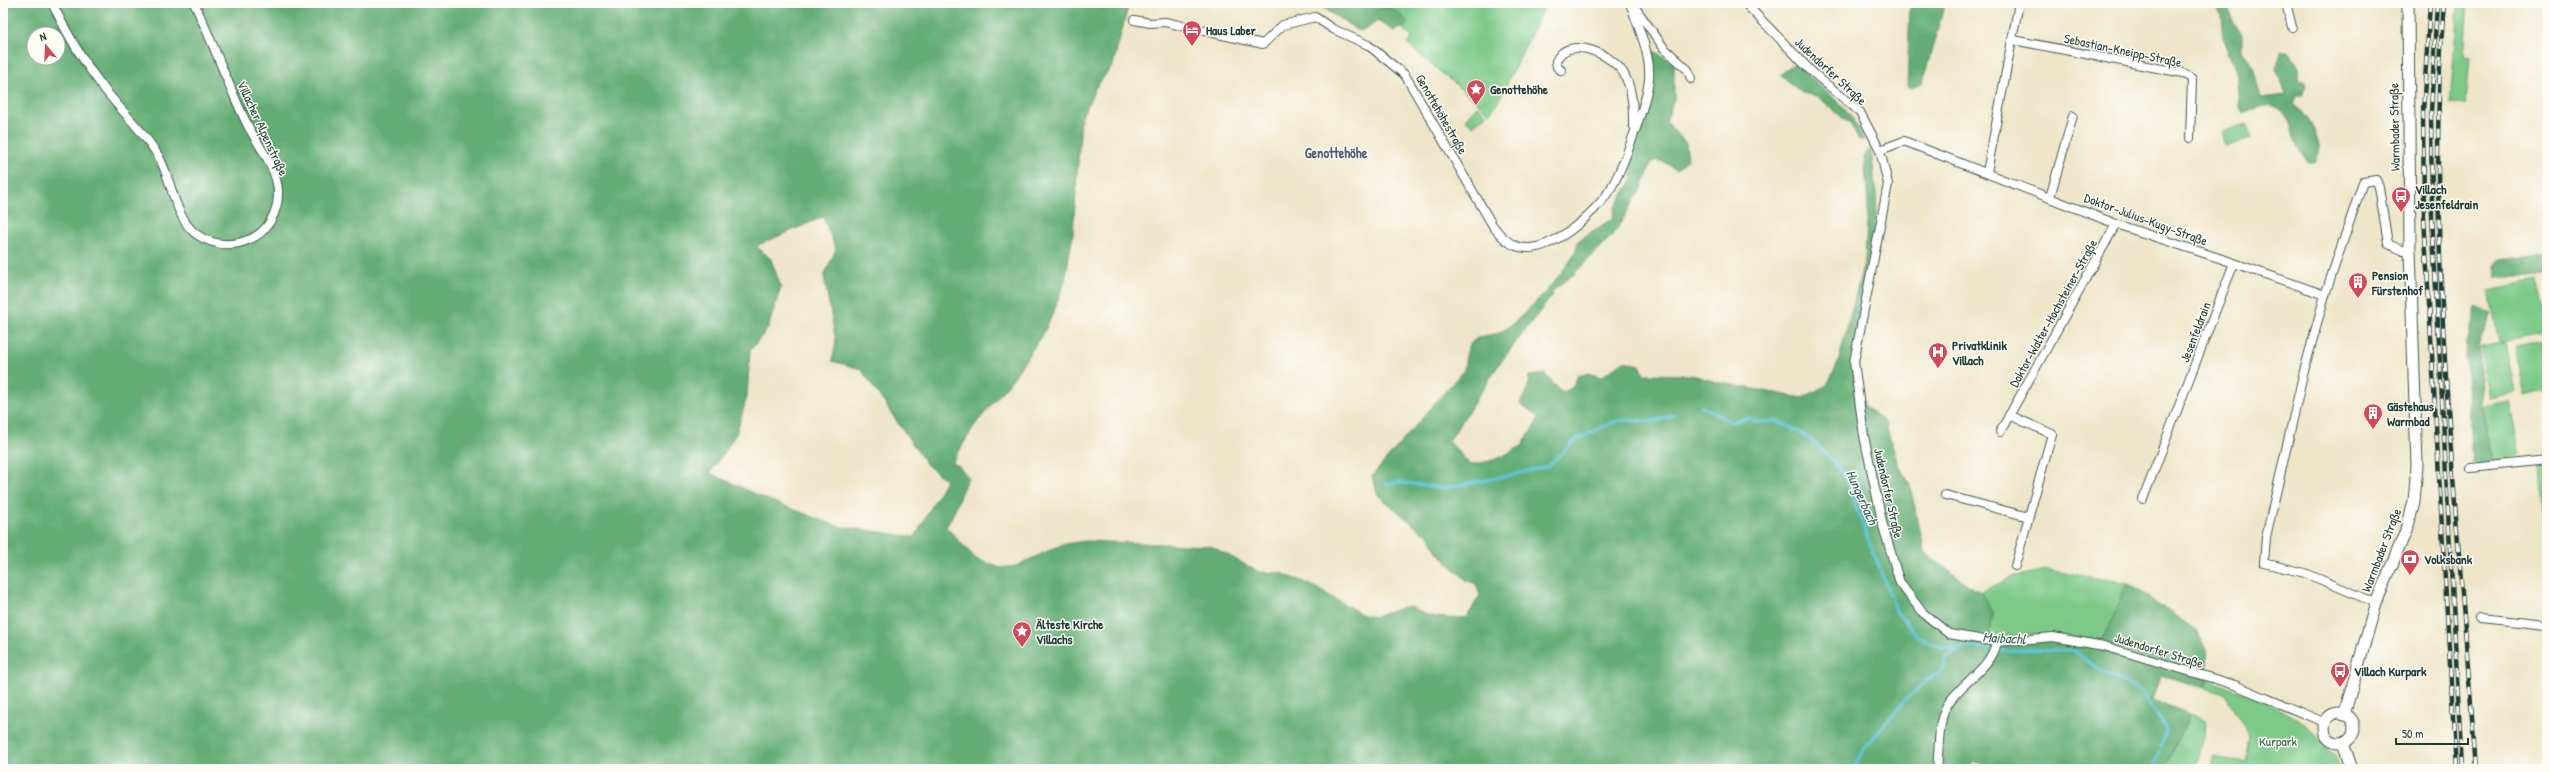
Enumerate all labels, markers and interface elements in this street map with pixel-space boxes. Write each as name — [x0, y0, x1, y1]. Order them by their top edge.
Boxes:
hotel icon: Haus Laber — [1181, 19, 1203, 47]
place label: Haus Laber — [1206, 21, 1257, 39]
north arrow — [26, 26, 66, 66]
text: N — [38, 29, 48, 44]
street label: Sebastian-Kneipp-Straße — [2062, 29, 2184, 71]
street label: Judendorfer Straße — [1791, 33, 1871, 109]
street label: Genottehöhestraße — [1412, 71, 1472, 157]
street label: Villacher Alpenstraße — [233, 78, 293, 178]
place icon: Genottehöhe — [1465, 78, 1487, 106]
place label: Genottehöhe — [1490, 80, 1549, 98]
street label: Warmbader Straße — [2384, 83, 2404, 171]
district label: Genottehöhe — [1305, 143, 1368, 162]
place label: Villach Jesenfeldrain — [2415, 180, 2478, 213]
bus stop icon: Villach Jesenfeldrain — [2390, 185, 2412, 213]
street label: Doktor-Julius-Kugy-Straße — [2082, 188, 2210, 250]
street label: Doktor-Walter-Hochsteiner-Straße — [2005, 236, 2101, 390]
place label: Pension Fürstenhof — [2371, 266, 2423, 299]
building icon: Pension Fürstenhof — [2347, 271, 2369, 299]
street label: Jesenfeldrain — [2175, 299, 2215, 365]
place label: Privatklinik Villach — [1952, 336, 2007, 369]
hospital icon: Privatklinik Villach — [1927, 341, 1949, 369]
place label: Gästehaus Warmbad — [2387, 397, 2434, 430]
building icon: Gästehaus Warmbad — [2362, 402, 2384, 430]
street label: Judendorfer Straße — [1870, 446, 1908, 540]
water label: Hungerbach — [1841, 466, 1883, 529]
street label: Warmbader Straße — [2357, 506, 2405, 594]
bank icon: Volksbank — [2399, 548, 2421, 576]
place label: Volksbank — [2424, 550, 2473, 568]
place label: Älteste Kirche Villachs — [1036, 615, 1104, 648]
place icon: Älteste Kirche Villachs — [1011, 620, 1033, 648]
water label: Maibachl — [1982, 627, 2027, 648]
street label: Judendorfer Straße — [2112, 628, 2206, 672]
bus stop icon: Villach Kurpark — [2329, 660, 2351, 688]
place label: Villach Kurpark — [2354, 662, 2427, 681]
scale bar — [2396, 720, 2468, 746]
text: 50 m — [2402, 725, 2423, 742]
park label: Kurpark — [2259, 732, 2298, 750]

